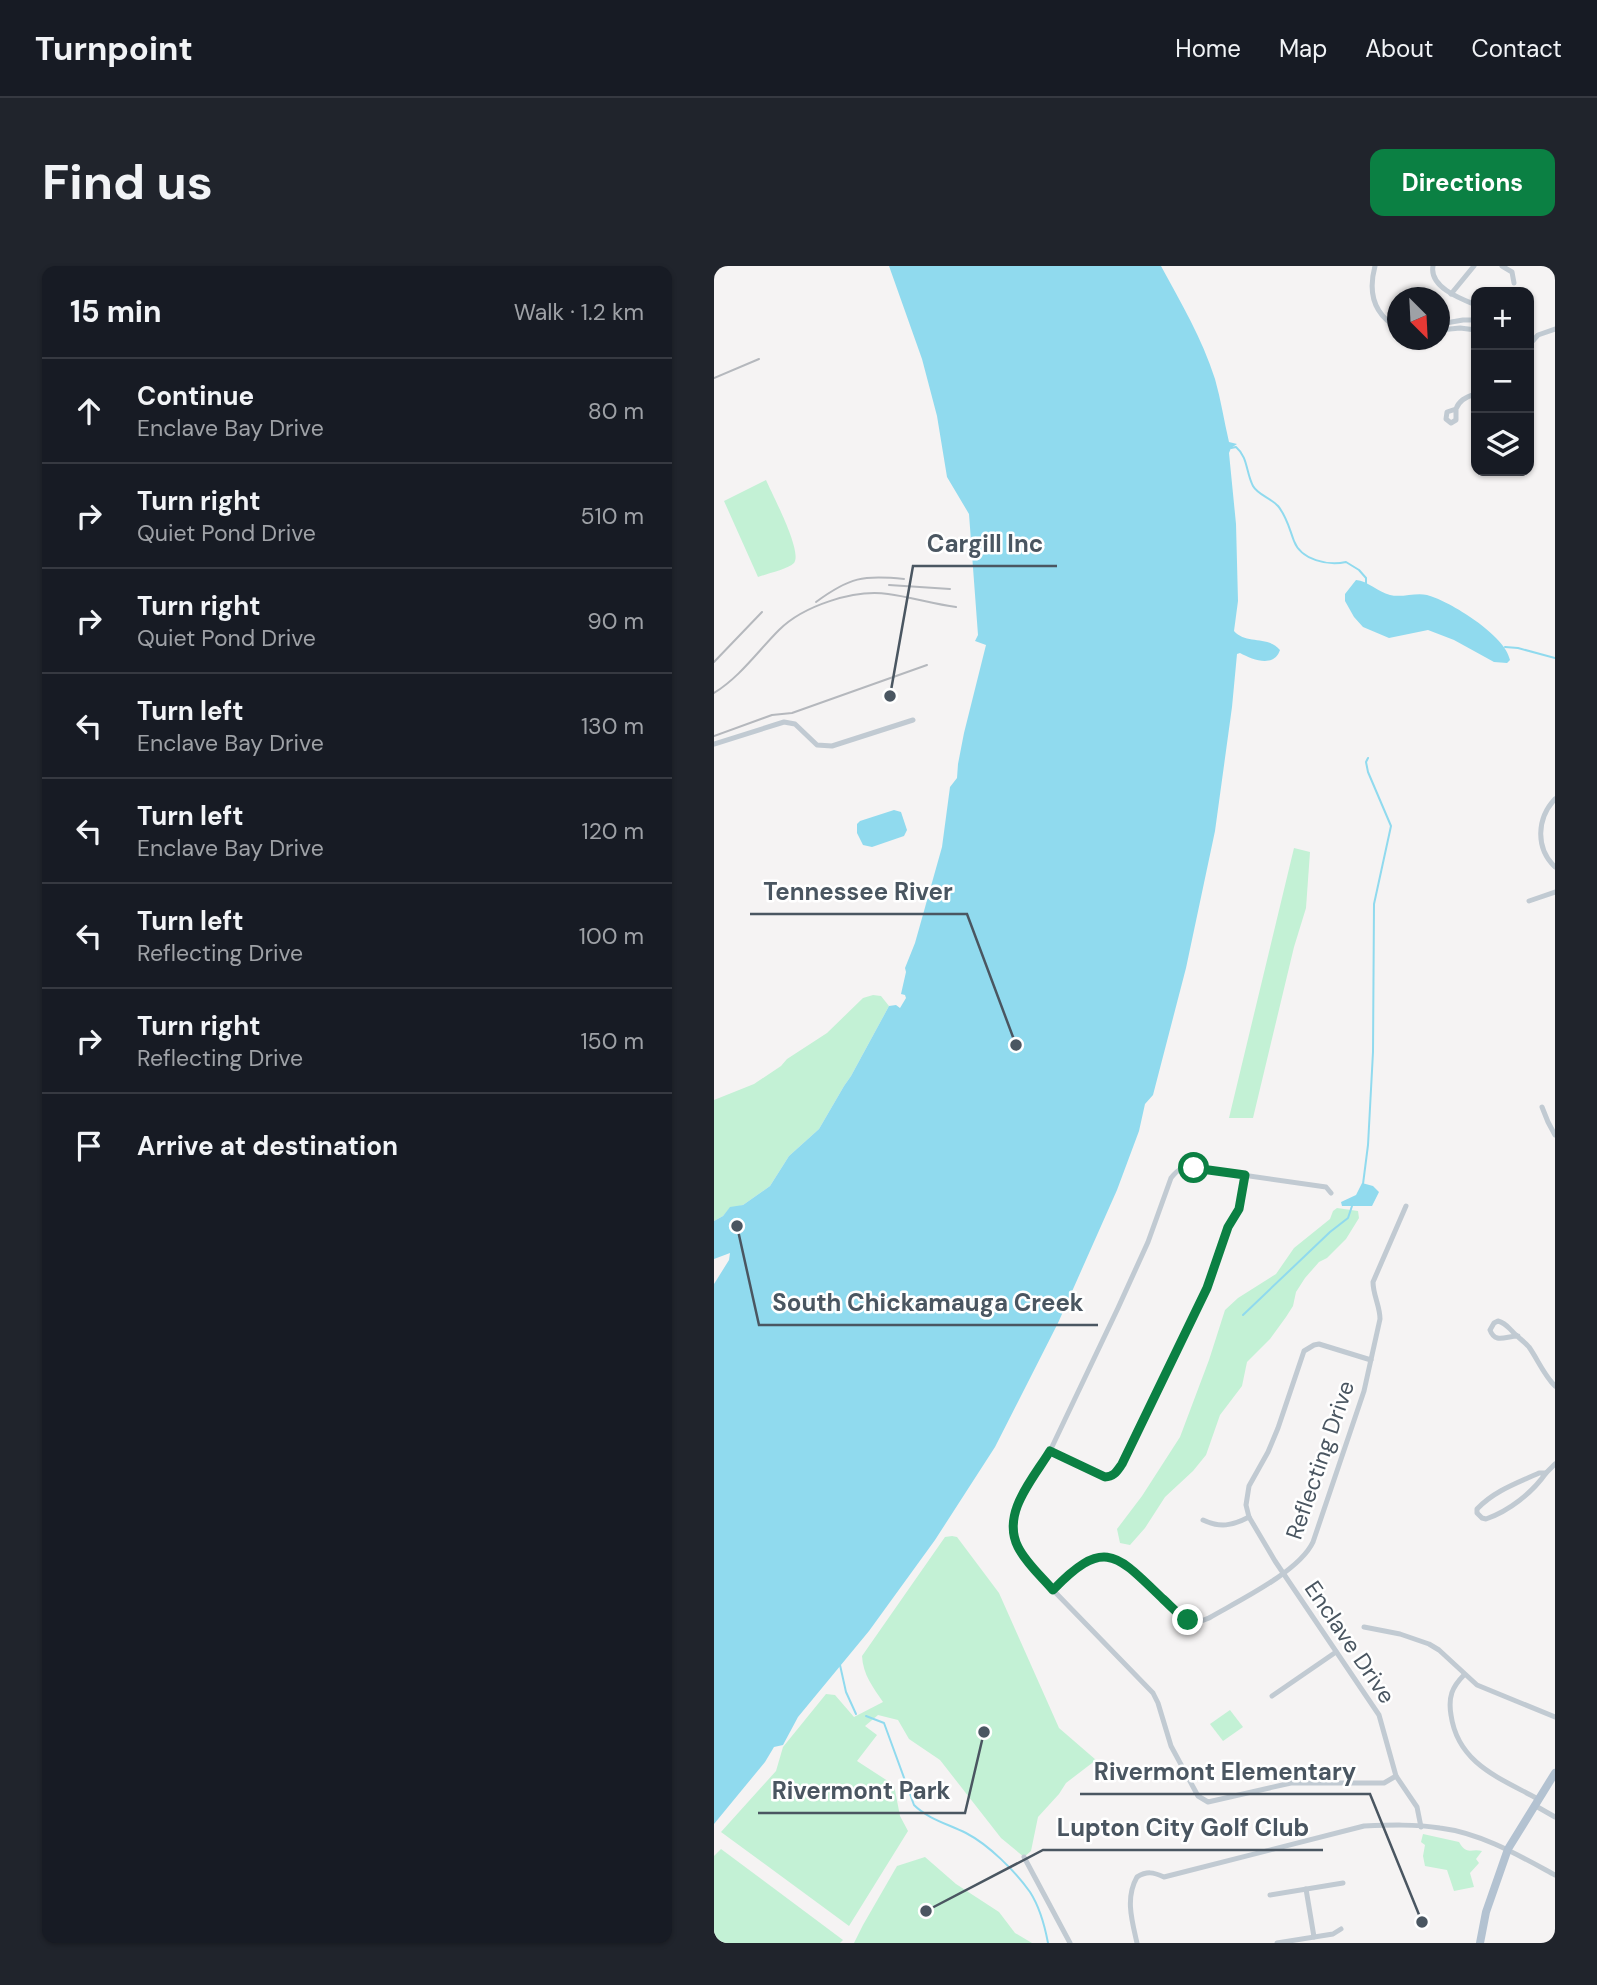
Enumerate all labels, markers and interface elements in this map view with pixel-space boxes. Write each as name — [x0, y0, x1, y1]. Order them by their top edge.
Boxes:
text: Turnpoint — [35, 27, 193, 70]
text: Home — [1175, 33, 1241, 64]
text: Map — [1279, 33, 1327, 64]
text: About — [1365, 33, 1434, 64]
text: Contact — [1472, 33, 1562, 64]
button: Directions — [1370, 149, 1555, 216]
text: Find us — [42, 150, 213, 214]
north arrow — [1387, 287, 1450, 350]
map controls — [1471, 287, 1534, 476]
button: + — [1471, 287, 1534, 350]
text: 15 min — [70, 292, 162, 331]
text: Walk · 1.2 km — [514, 297, 644, 327]
button: − — [1471, 350, 1534, 413]
text: Continue — [137, 379, 254, 413]
icon: ahead — [70, 392, 108, 430]
text: 80 m — [588, 396, 644, 426]
text: Enclave Bay Drive — [137, 413, 324, 443]
button: layers — [1471, 413, 1534, 476]
text: Turn right — [137, 484, 261, 518]
icon: right — [70, 497, 108, 535]
text: 510 m — [580, 501, 644, 531]
text: Quiet Pond Drive — [137, 518, 316, 548]
callout: Cargill Inc — [913, 521, 1057, 566]
text: Cargill Inc — [927, 528, 1043, 559]
text: Turn right — [137, 589, 261, 623]
icon: right — [70, 602, 108, 640]
text: 90 m — [587, 606, 644, 636]
text: Quiet Pond Drive — [137, 623, 316, 653]
text: Turn left — [137, 694, 244, 728]
icon: left — [70, 707, 108, 745]
text: 130 m — [581, 711, 644, 741]
text: Enclave Bay Drive — [137, 728, 324, 758]
text: Turn left — [137, 799, 244, 833]
icon: left — [70, 812, 108, 850]
text: 120 m — [581, 816, 644, 846]
text: Enclave Bay Drive — [137, 833, 324, 863]
callout: Tennessee River — [750, 869, 967, 914]
text: Tennessee River — [763, 876, 953, 907]
text: Turn left — [137, 904, 244, 938]
icon: left — [70, 917, 108, 955]
text: 100 m — [579, 921, 644, 951]
text: Reflecting Drive — [137, 938, 303, 968]
text: Turn right — [137, 1009, 261, 1043]
icon: right — [70, 1022, 108, 1060]
text: 150 m — [580, 1026, 644, 1056]
text: Reflecting Drive — [137, 1043, 303, 1073]
icon: arrive — [70, 1127, 108, 1165]
text: Arrive at destination — [137, 1129, 398, 1163]
route start — [1178, 1152, 1209, 1183]
callout: South Chickamauga Creek — [759, 1280, 1098, 1325]
text: South Chickamauga Creek — [772, 1287, 1084, 1318]
street label: Reflecting Drive — [1279, 1377, 1361, 1543]
street label: Enclave Drive — [1298, 1575, 1402, 1709]
route end — [1172, 1604, 1203, 1635]
callout: Rivermont Elementary — [1080, 1749, 1370, 1794]
text: Rivermont Elementary — [1094, 1756, 1357, 1787]
callout: Rivermont Park — [758, 1768, 965, 1813]
text: Rivermont Park — [772, 1775, 950, 1806]
callout: Lupton City Golf Club — [1043, 1805, 1323, 1850]
text: Lupton City Golf Club — [1057, 1812, 1309, 1843]

